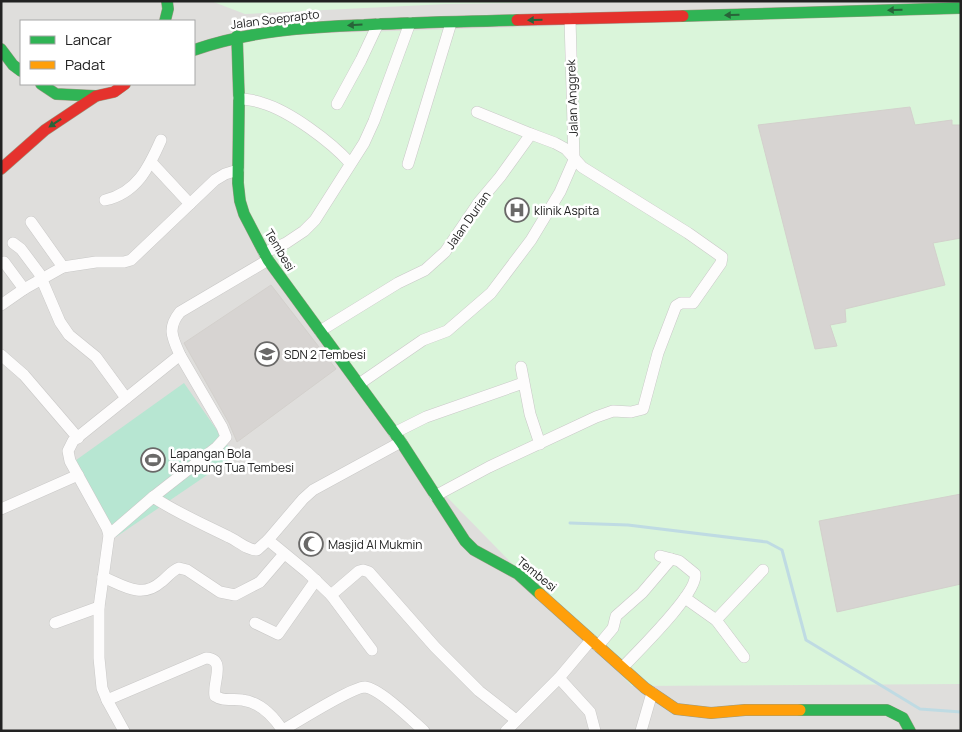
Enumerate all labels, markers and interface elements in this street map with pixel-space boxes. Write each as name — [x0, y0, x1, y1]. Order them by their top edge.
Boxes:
street label: Jalan Soeprapto — [230, 5, 320, 33]
one-way arrow — [886, 7, 902, 15]
one-way arrow — [724, 11, 740, 19]
one-way arrow — [526, 16, 542, 24]
legend — [20, 20, 195, 85]
one-way arrow — [346, 21, 362, 29]
text: Lancar — [65, 29, 112, 50]
text: Padat — [65, 54, 105, 75]
street label: Jalan Anggrek — [562, 58, 582, 137]
one-way arrow — [49, 118, 62, 128]
street label: Jalan Durian — [442, 188, 494, 252]
hospital icon: klinik Aspita — [504, 197, 530, 223]
place label: klinik Aspita — [534, 202, 599, 219]
street label: Tembesi — [261, 226, 299, 274]
school or university icon: SDN 2 Tembesi — [254, 341, 280, 367]
place label: SDN 2 Tembesi — [284, 346, 366, 363]
place label: Lapangan Bola Kampung Tua Tembesi — [170, 445, 294, 476]
sports icon: Lapangan Bola Kampung Tua Tembesi — [140, 447, 166, 473]
mosque icon: Masjid Al Mukmin — [298, 531, 324, 557]
place label: Masjid Al Mukmin — [328, 536, 422, 553]
street label: Tembesi — [514, 553, 560, 595]

